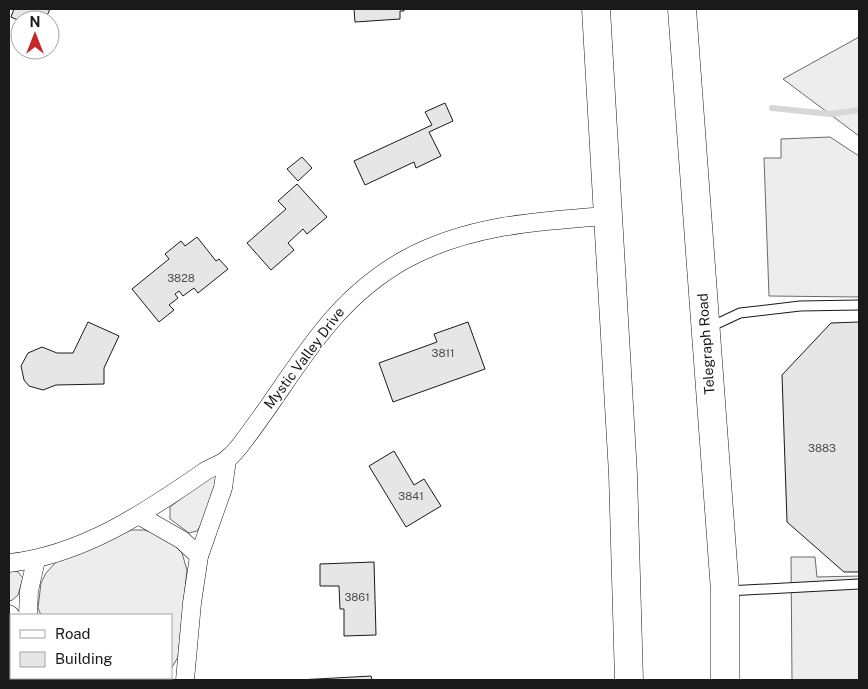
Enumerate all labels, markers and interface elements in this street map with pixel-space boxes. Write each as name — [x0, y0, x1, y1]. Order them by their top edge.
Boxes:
north arrow — [10, 10, 60, 60]
text: N — [30, 14, 40, 30]
house number: 3828 — [167, 272, 195, 284]
street label: Telegraph Road — [694, 293, 718, 395]
street label: Mystic Valley Drive — [261, 304, 347, 412]
house number: 3811 — [432, 347, 454, 359]
house number: 3883 — [808, 442, 836, 454]
house number: 3841 — [398, 490, 424, 502]
house number: 3861 — [344, 591, 370, 603]
legend — [10, 614, 172, 679]
text: Road — [55, 625, 91, 642]
text: Building — [55, 650, 113, 667]

